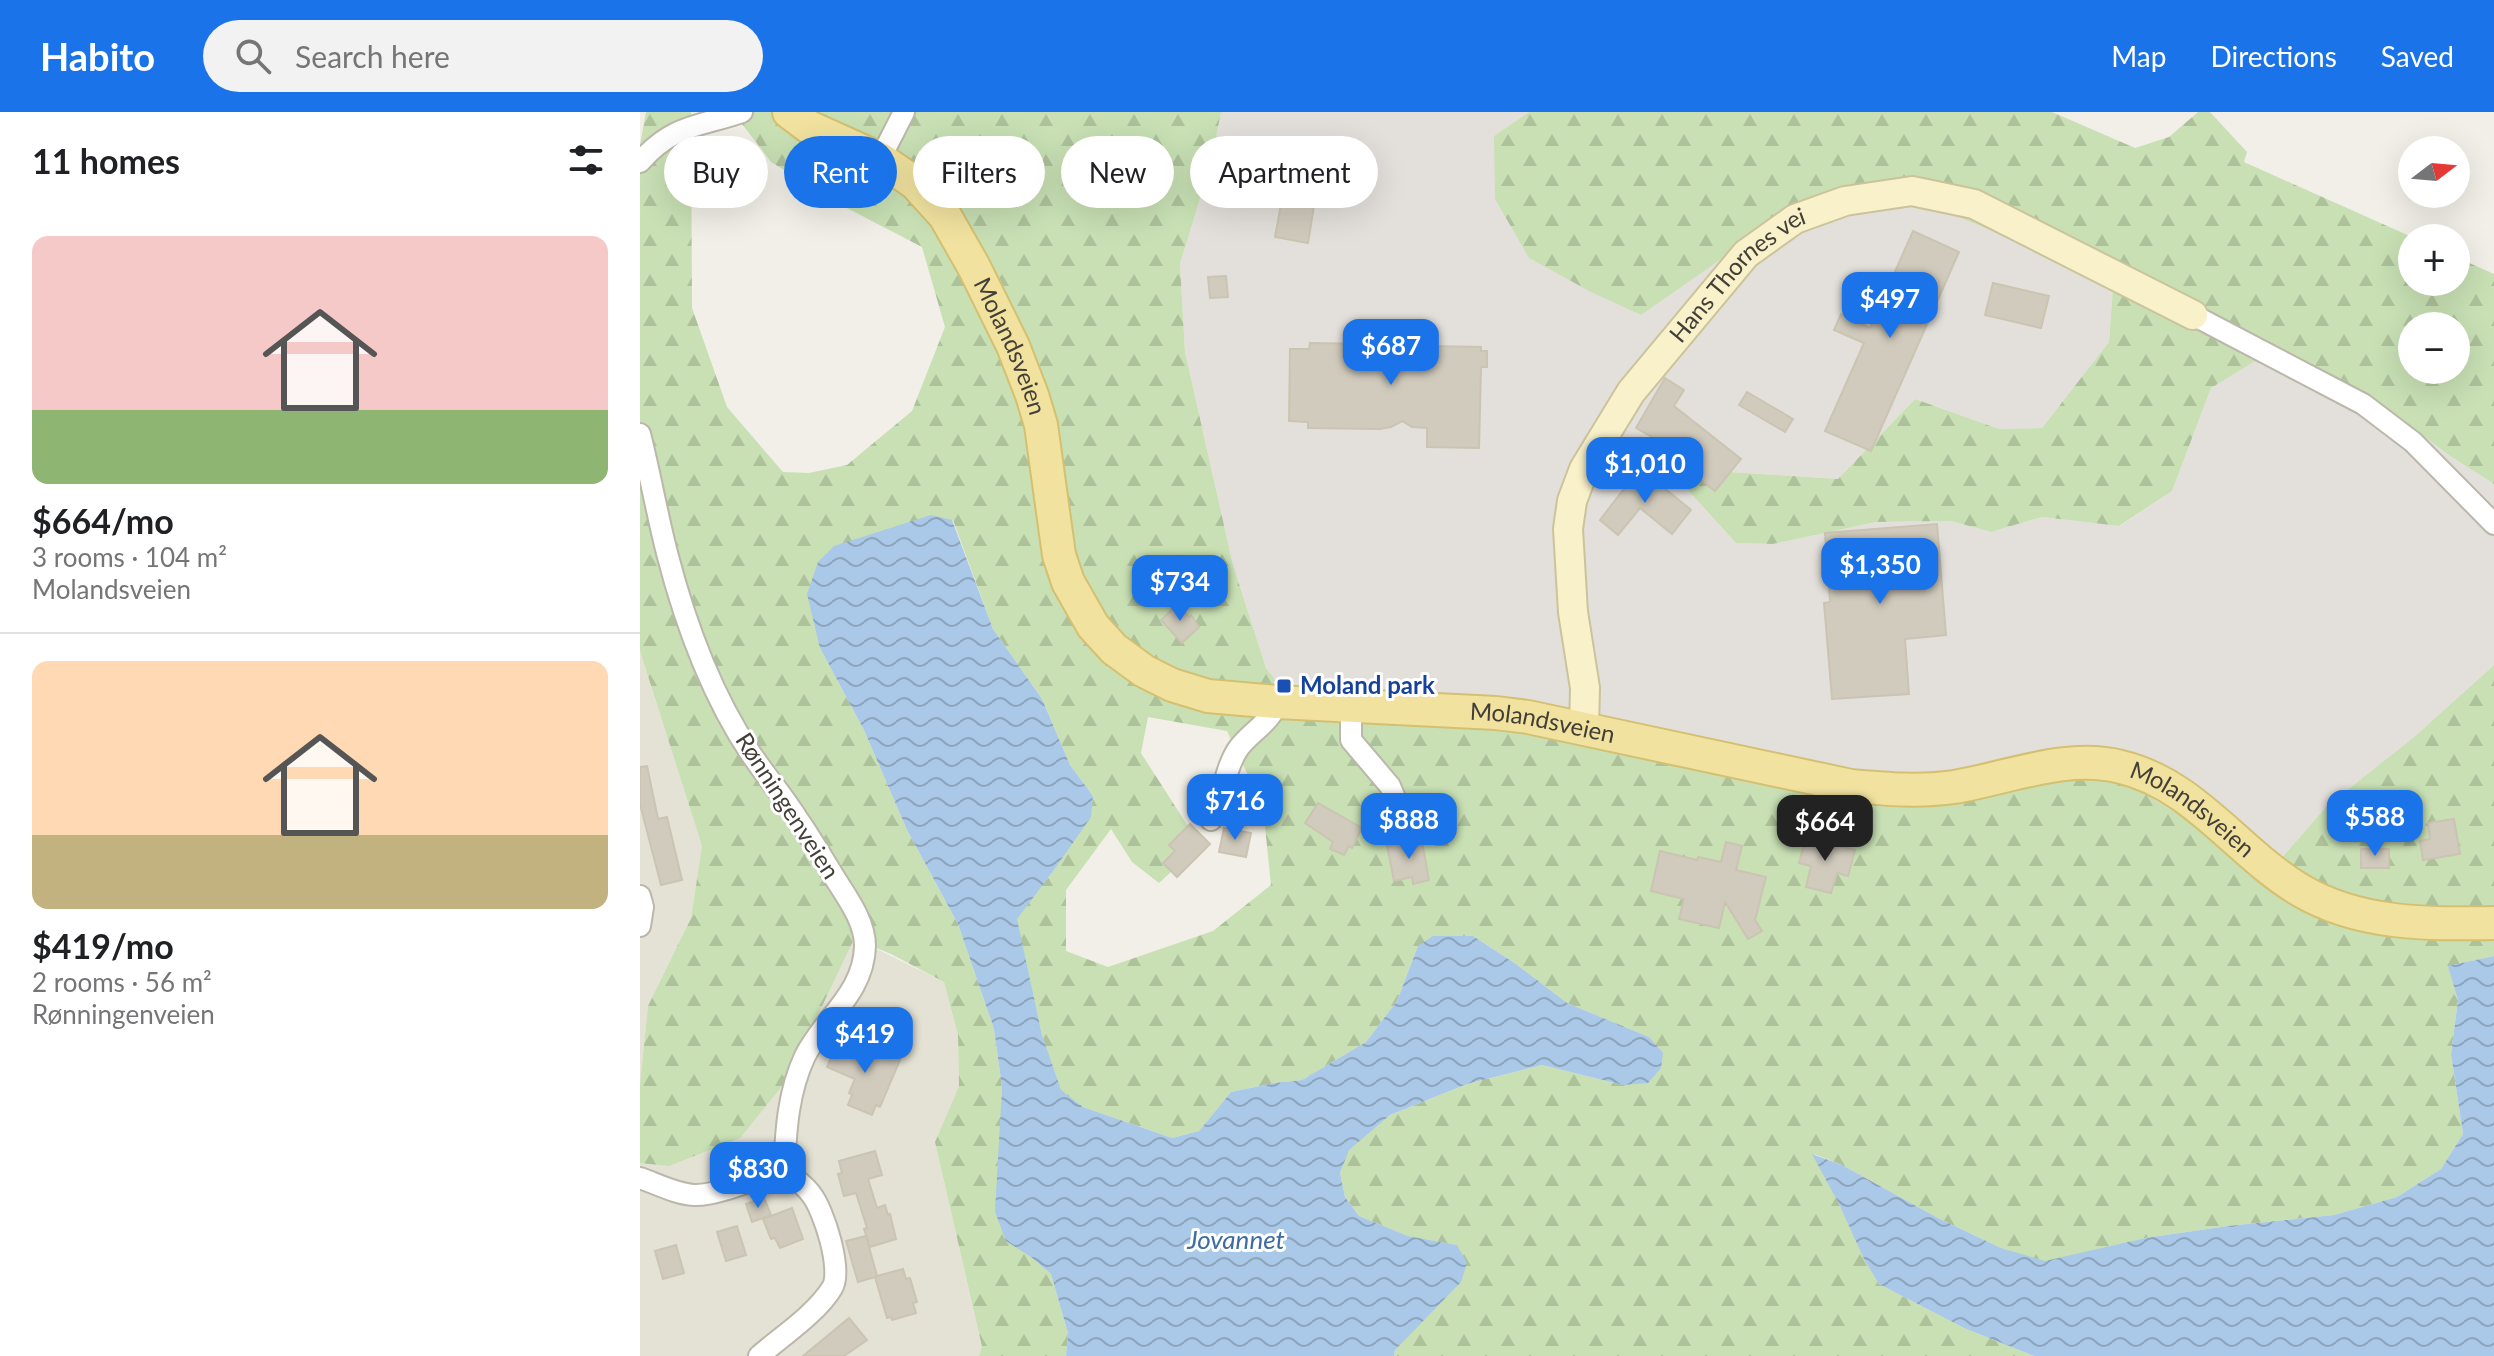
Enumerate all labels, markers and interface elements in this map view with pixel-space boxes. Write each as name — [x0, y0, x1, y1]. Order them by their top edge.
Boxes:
search box — [203, 20, 763, 92]
text: Habito — [40, 33, 155, 79]
icon: search — [231, 34, 275, 78]
text: Search here — [295, 38, 450, 74]
text: Map — [2111, 39, 2166, 73]
text: Directions — [2210, 39, 2337, 73]
text: Saved — [2381, 39, 2454, 73]
chip: Buy — [664, 136, 768, 208]
chip: Rent — [784, 136, 897, 208]
chip: Filters — [913, 136, 1045, 208]
chip: New — [1061, 136, 1174, 208]
chip: Apartment — [1190, 136, 1378, 208]
north arrow — [2398, 136, 2470, 208]
map controls — [2398, 136, 2470, 384]
icon: filters — [564, 138, 608, 182]
text: 11 homes — [32, 140, 180, 181]
street label: Hans Thornes vei — [1663, 201, 1809, 348]
button: + — [2398, 224, 2470, 296]
street label: Molandsveien — [969, 272, 1053, 418]
pin: $497 — [1843, 272, 1937, 340]
text: $497 — [1860, 282, 1920, 314]
icon: home — [248, 288, 392, 432]
button: − — [2398, 312, 2470, 384]
pin: $687 — [1344, 319, 1438, 387]
text: $687 — [1361, 329, 1421, 361]
pin: $1,010 — [1580, 437, 1710, 505]
text: $1,010 — [1604, 447, 1686, 479]
text: $664/mo — [32, 500, 174, 541]
pin: $1,350 — [1815, 538, 1945, 606]
text: 3 rooms · 104 m² — [32, 541, 227, 573]
text: $1,350 — [1839, 548, 1921, 580]
pin: $734 — [1133, 555, 1227, 623]
text: $734 — [1150, 565, 1210, 597]
text: Molandsveien — [32, 573, 191, 605]
place label: Moland park — [1300, 670, 1435, 699]
marker: Moland park — [1275, 677, 1293, 695]
street label: Molandsveien — [1469, 696, 1618, 748]
icon: home — [248, 713, 392, 857]
street label: Rønningenveien — [730, 727, 846, 884]
street label: Molandsveien — [2126, 754, 2261, 863]
pin: $716 — [1188, 774, 1282, 842]
text: $716 — [1205, 784, 1265, 816]
pin: $588 — [2328, 790, 2422, 858]
pin: $888 — [1362, 793, 1456, 861]
pin: $664 — [1778, 795, 1872, 863]
text: $588 — [2345, 800, 2405, 832]
text: $888 — [1379, 803, 1439, 835]
text: $664 — [1795, 805, 1855, 837]
text: $419/mo — [32, 925, 174, 966]
text: 2 rooms · 56 m² — [32, 966, 212, 998]
text: Rønningenveien — [32, 998, 215, 1030]
pin: $419 — [818, 1007, 912, 1075]
text: $419 — [835, 1017, 895, 1049]
pin: $830 — [711, 1142, 805, 1210]
text: $830 — [728, 1152, 788, 1184]
water label: Jovannet — [1186, 1223, 1285, 1255]

